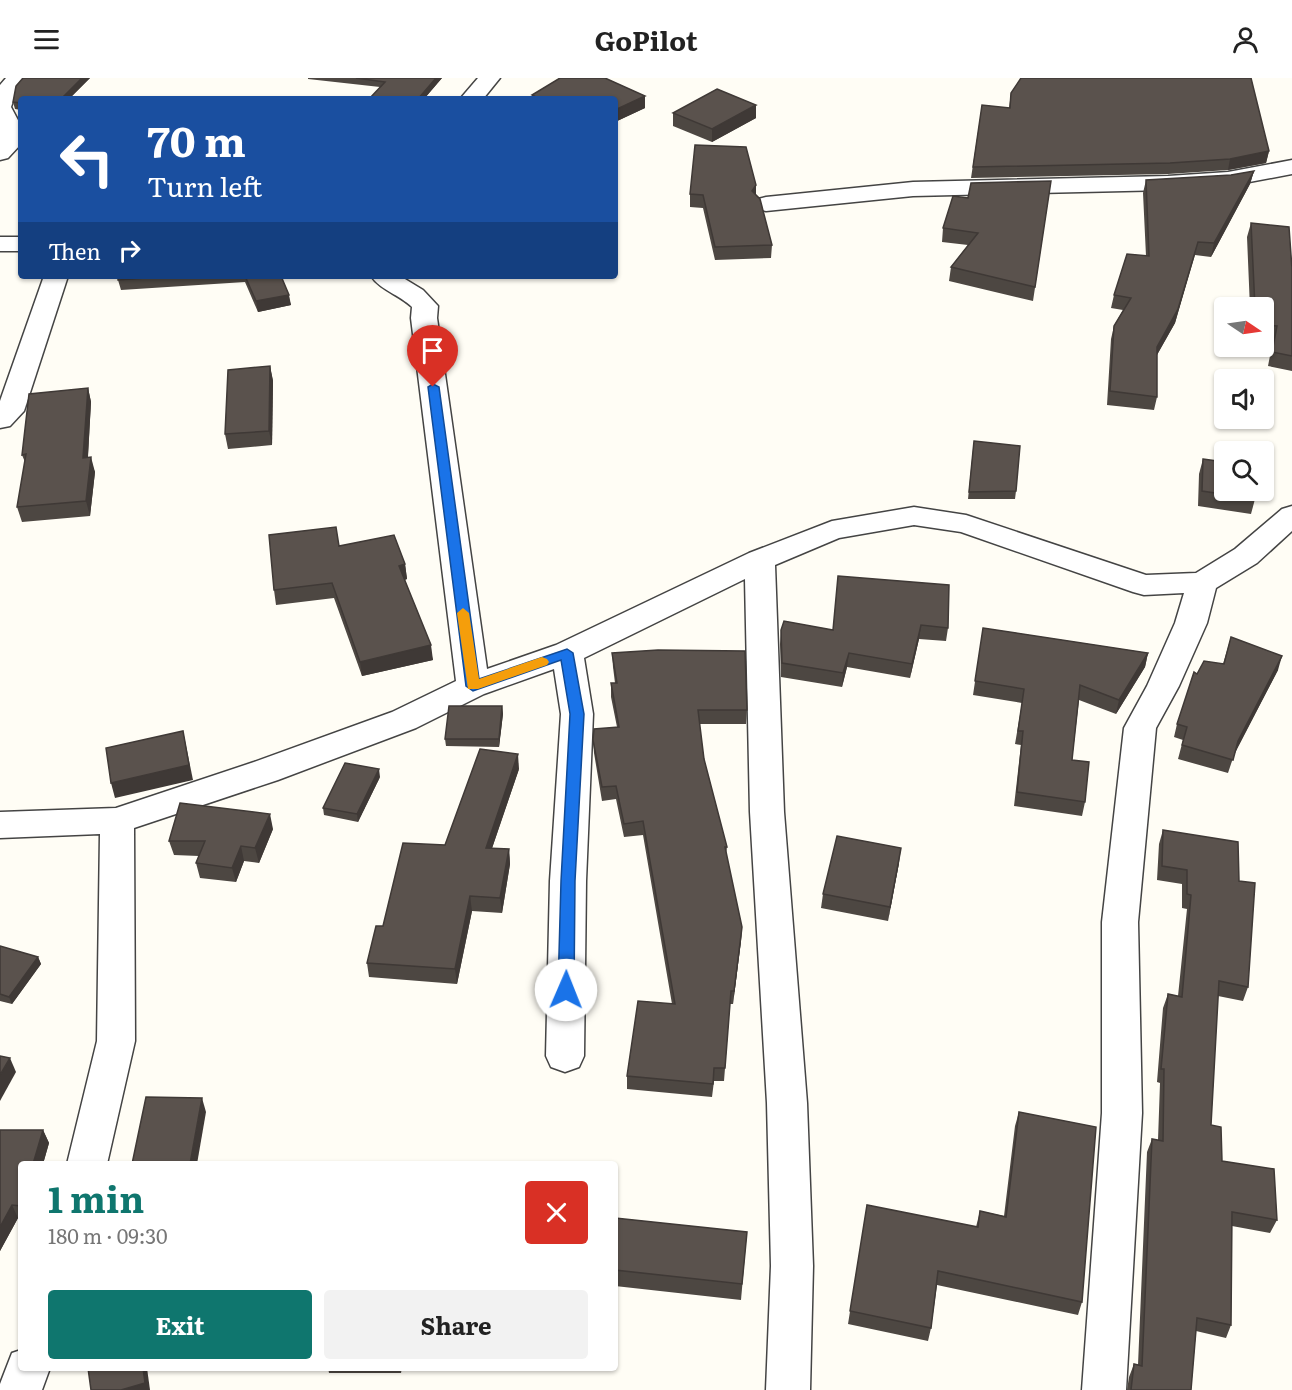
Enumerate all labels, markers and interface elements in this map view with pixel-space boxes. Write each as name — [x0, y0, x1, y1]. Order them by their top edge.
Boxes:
text: GoPilot — [594, 19, 698, 59]
icon: menu — [30, 23, 63, 56]
icon: person — [1229, 23, 1262, 56]
text: 70 m — [147, 108, 246, 170]
icon: left — [48, 120, 126, 198]
text: Turn left — [147, 165, 262, 205]
text: Then — [48, 234, 101, 267]
icon: right — [113, 234, 146, 267]
north arrow — [1214, 297, 1274, 357]
map controls — [1214, 297, 1274, 501]
pin — [407, 325, 458, 387]
icon: arrive — [416, 334, 449, 367]
button: sound — [1214, 369, 1274, 429]
button: search — [1214, 441, 1274, 501]
position arrow — [534, 958, 598, 1022]
text: 1 min — [48, 1171, 144, 1224]
button: close — [525, 1181, 588, 1244]
text: 180 m · 09:30 — [48, 1220, 168, 1250]
button: Exit — [48, 1290, 312, 1359]
button: Share — [324, 1290, 588, 1359]

